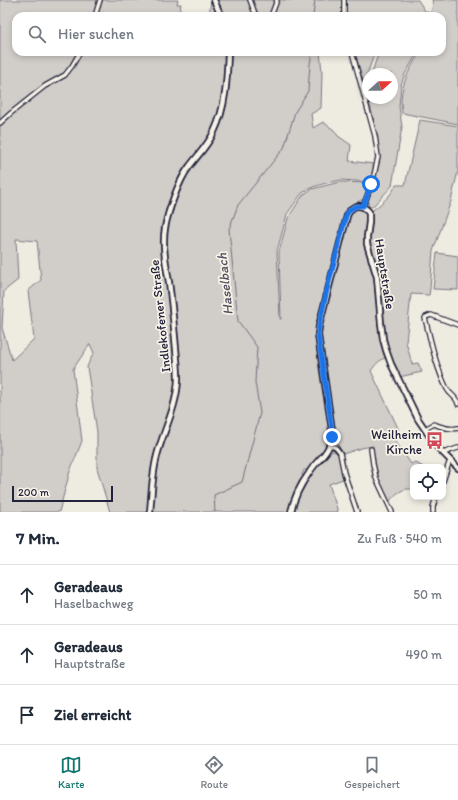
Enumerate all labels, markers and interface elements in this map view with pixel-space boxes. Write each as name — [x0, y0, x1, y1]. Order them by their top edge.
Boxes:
search box — [12, 12, 446, 56]
icon: search — [26, 23, 48, 45]
text: Hier suchen — [58, 25, 134, 43]
north arrow — [362, 68, 398, 104]
route start — [362, 175, 380, 193]
street label: Hauptstraße — [372, 238, 398, 310]
water label: Haselbach — [213, 251, 237, 316]
street label: Indlekofener Straße — [147, 259, 173, 373]
place label: Weilheim Kirche — [371, 427, 422, 457]
route end — [323, 428, 341, 446]
bus stop icon: Weilheim Kirche — [425, 431, 445, 451]
map controls — [410, 464, 446, 500]
button: locate — [410, 464, 446, 500]
scale bar — [12, 484, 113, 503]
text: 200 m — [18, 486, 49, 499]
text: 7 Min. — [16, 528, 60, 548]
text: Zu Fuß · 540 m — [357, 531, 442, 546]
text: Geradeaus — [54, 578, 123, 596]
icon: ahead — [16, 584, 38, 606]
text: 50 m — [413, 587, 442, 602]
text: Haselbachweg — [54, 596, 133, 611]
text: Geradeaus — [54, 638, 123, 656]
icon: ahead — [16, 644, 38, 666]
text: 490 m — [406, 647, 442, 662]
text: Hauptstraße — [54, 656, 125, 671]
icon: arrive — [16, 704, 38, 726]
text: Ziel erreicht — [54, 706, 131, 724]
tab: Karte — [58, 754, 84, 791]
tab: Route — [201, 754, 228, 791]
tab: Gespeichert — [344, 754, 400, 791]

